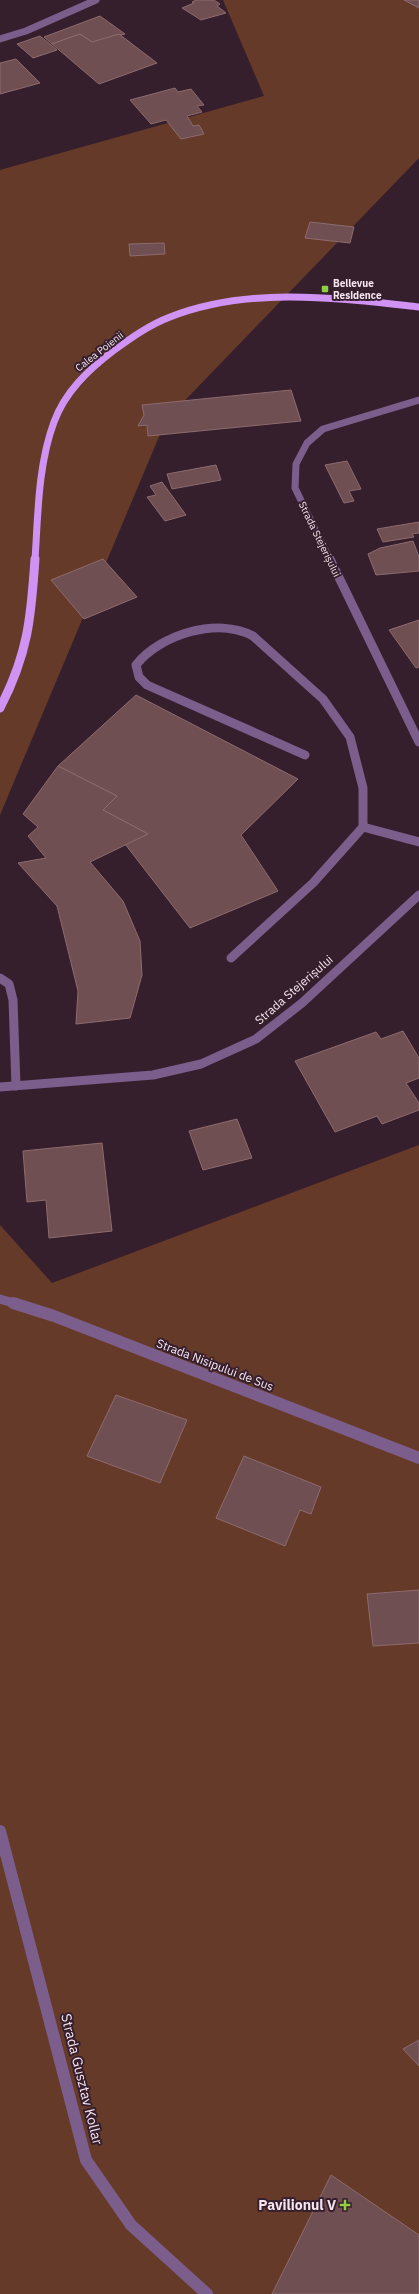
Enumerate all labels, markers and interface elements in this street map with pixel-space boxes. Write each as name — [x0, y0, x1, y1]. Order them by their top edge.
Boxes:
place label: Bellevue Residence — [333, 277, 382, 302]
marker: Bellevue Residence — [320, 284, 330, 294]
street label: Calea Poienii — [73, 329, 126, 374]
street label: Strada Stejerișului — [296, 499, 343, 579]
street label: Strada Stejerișului — [252, 952, 336, 1028]
street label: Strada Nisipului de Sus — [155, 1335, 276, 1394]
street label: Strada Gusztav Kollar — [57, 2012, 107, 2146]
place label: Pavilionul V — [258, 2196, 336, 2214]
marker: Pavilionul V — [339, 2199, 351, 2211]

